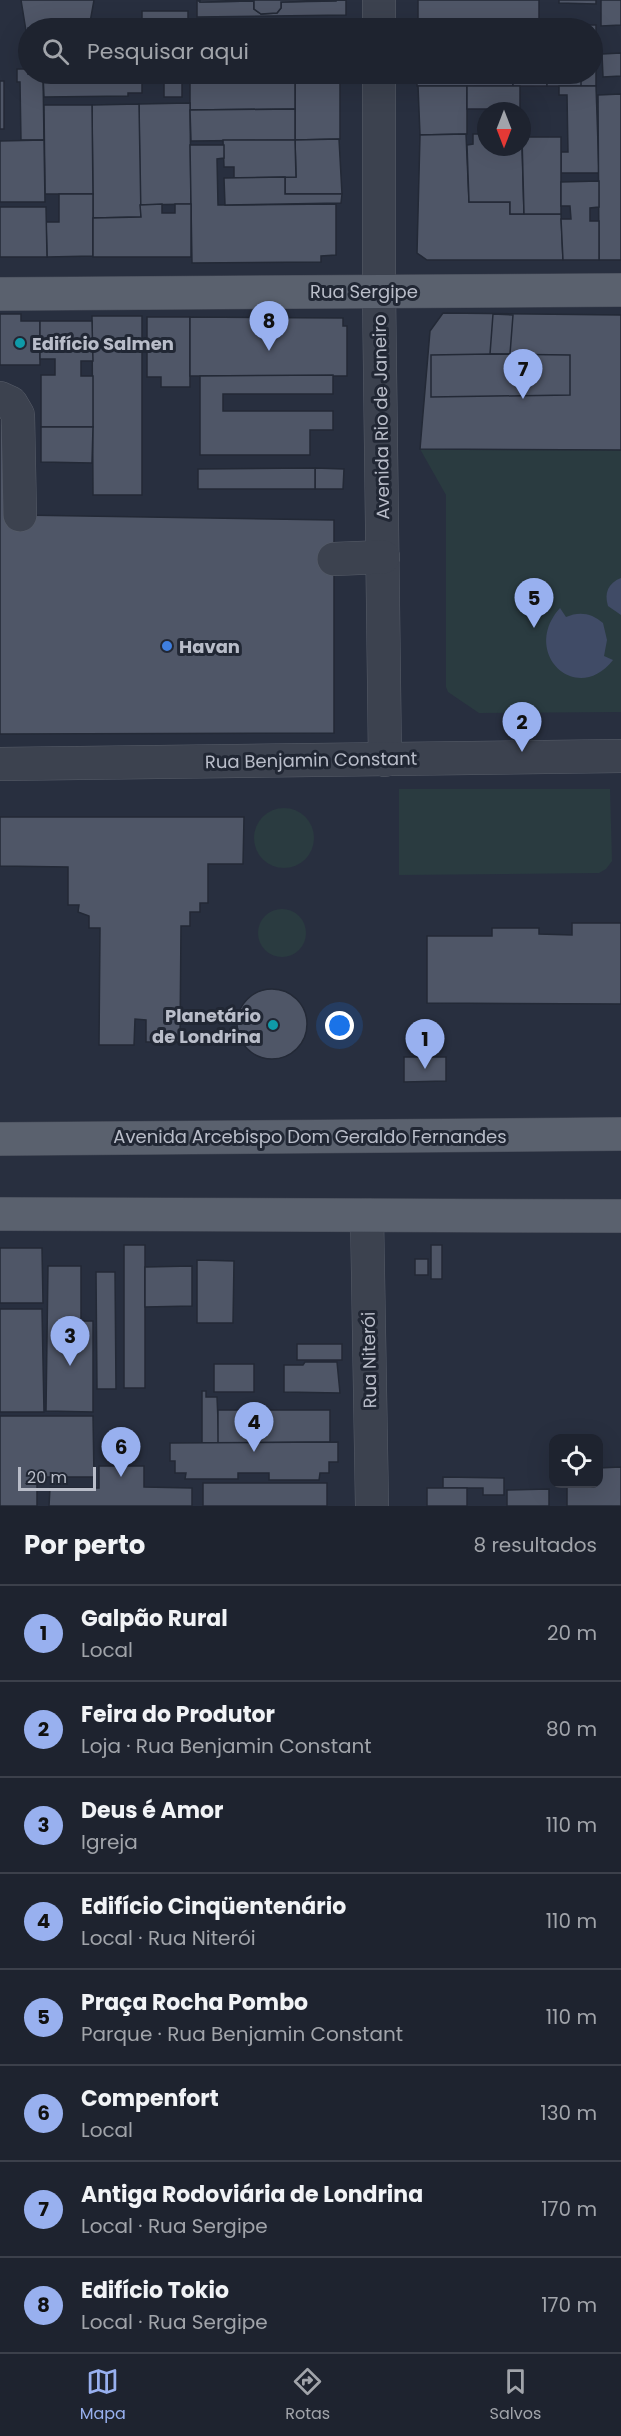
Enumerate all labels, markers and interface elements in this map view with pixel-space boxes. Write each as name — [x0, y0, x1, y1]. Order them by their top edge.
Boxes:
search box — [18, 18, 603, 84]
icon: search — [39, 35, 72, 68]
text: Pesquisar aqui — [87, 36, 249, 67]
north arrow — [477, 102, 531, 156]
street label: Rua Sergipe — [310, 279, 418, 304]
pin: 8 — [250, 302, 288, 351]
street label: Avenida Rio de Janeiro — [367, 314, 395, 520]
place label: Edifício Salmen — [32, 331, 174, 356]
marker: Edifício Salmen — [13, 336, 27, 350]
pin: 7 — [504, 350, 542, 399]
pin: 5 — [514, 578, 554, 628]
place label: Havan — [179, 634, 240, 659]
marker: Havan — [160, 639, 174, 653]
pin: 2 — [502, 702, 542, 752]
street label: Rua Benjamin Constant — [205, 746, 417, 774]
place label: Planetário de Londrina — [152, 1003, 261, 1049]
your location — [325, 1011, 354, 1040]
marker: Planetário de Londrina — [266, 1018, 280, 1032]
pin: 1 — [406, 1020, 444, 1069]
street label: Avenida Arcebispo Dom Geraldo Fernandes — [113, 1124, 507, 1149]
street label: Rua Niterói — [356, 1311, 382, 1409]
pin: 3 — [50, 1316, 90, 1366]
pin: 4 — [234, 1402, 274, 1452]
pin: 6 — [102, 1428, 140, 1477]
map controls — [549, 1434, 603, 1488]
button: locate — [549, 1434, 603, 1488]
scale bar — [18, 1464, 96, 1492]
text: 20 m — [27, 1466, 67, 1489]
text: Por perto — [24, 1527, 145, 1563]
text: 8 resultados — [473, 1531, 597, 1559]
text: Galpão Rural — [81, 1603, 228, 1634]
text: 1 — [40, 1619, 47, 1647]
text: 20 m — [547, 1619, 597, 1647]
text: Local — [81, 1636, 133, 1664]
text: Feira do Produtor — [81, 1699, 275, 1730]
text: 2 — [38, 1715, 49, 1743]
text: 80 m — [546, 1715, 597, 1743]
text: Loja · Rua Benjamin Constant — [81, 1732, 372, 1760]
text: Deus é Amor — [81, 1795, 223, 1826]
text: 3 — [37, 1811, 50, 1839]
text: 110 m — [546, 1811, 597, 1839]
text: Igreja — [81, 1828, 138, 1856]
text: Edifício Cinqüentenário — [81, 1891, 346, 1922]
text: 4 — [37, 1907, 50, 1935]
text: 110 m — [546, 1907, 597, 1935]
text: Local · Rua Niterói — [81, 1924, 256, 1952]
text: Praça Rocha Pombo — [81, 1987, 308, 2018]
text: 5 — [37, 2003, 50, 2031]
text: 110 m — [546, 2003, 597, 2031]
text: Parque · Rua Benjamin Constant — [81, 2020, 403, 2048]
text: Compenfort — [81, 2083, 219, 2114]
text: 6 — [37, 2099, 50, 2127]
text: 130 m — [540, 2099, 597, 2127]
text: Local — [81, 2116, 133, 2144]
text: Antiga Rodoviária de Londrina — [81, 2179, 423, 2210]
text: 7 — [38, 2195, 49, 2223]
text: 170 m — [541, 2195, 597, 2223]
text: Local · Rua Sergipe — [81, 2212, 268, 2240]
text: Edifício Tokio — [81, 2275, 229, 2306]
text: 8 — [37, 2291, 50, 2319]
text: 170 m — [541, 2291, 597, 2319]
text: Local · Rua Sergipe — [81, 2308, 268, 2336]
tab: Mapa — [80, 2365, 126, 2426]
tab: Rotas — [285, 2365, 330, 2426]
tab: Salvos — [490, 2365, 541, 2426]

